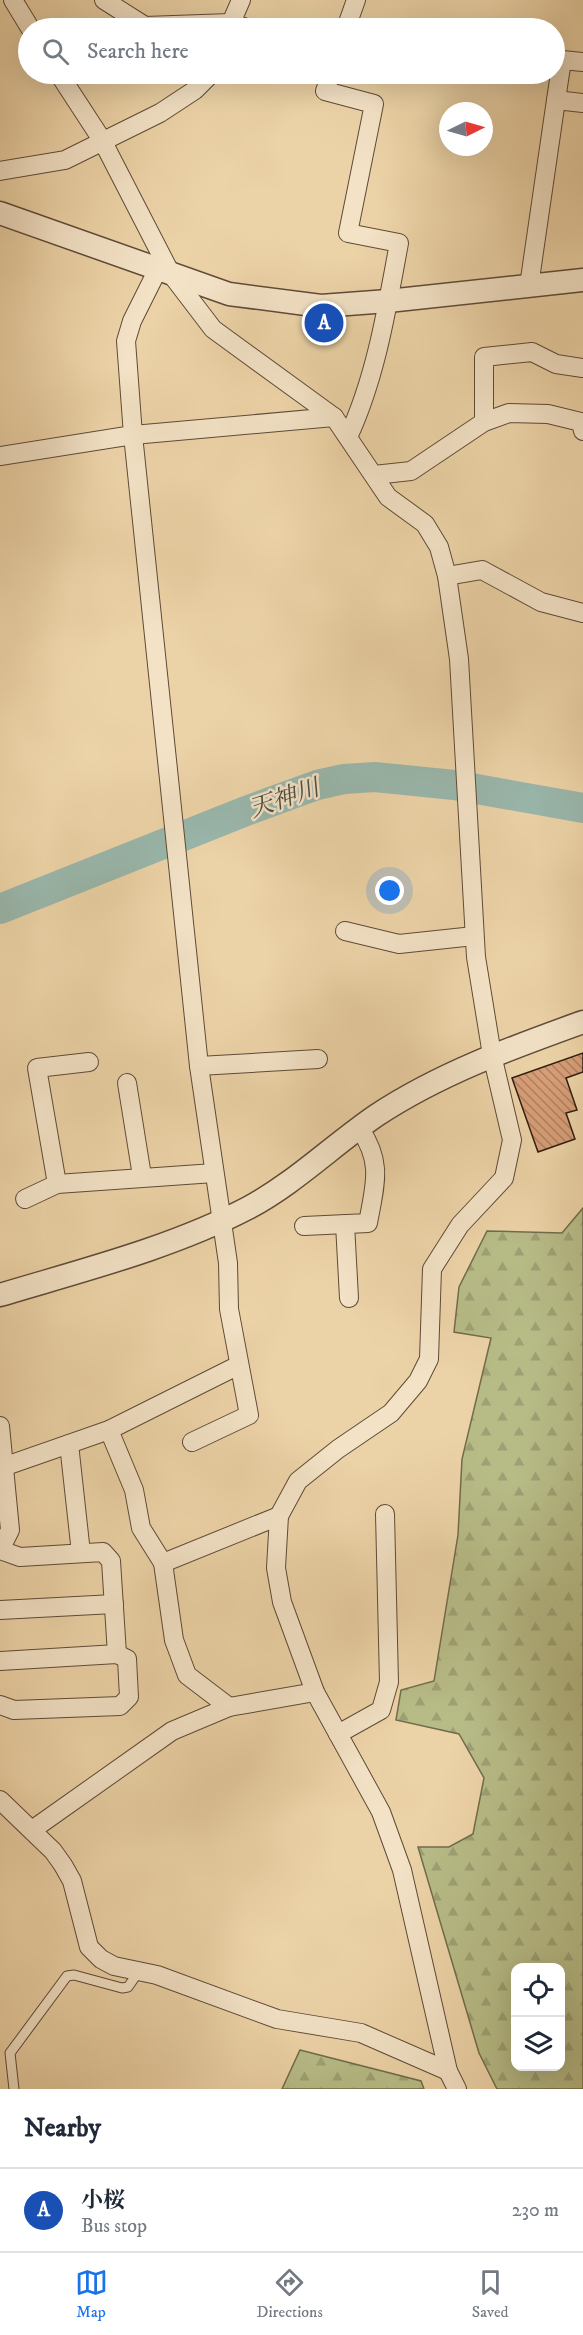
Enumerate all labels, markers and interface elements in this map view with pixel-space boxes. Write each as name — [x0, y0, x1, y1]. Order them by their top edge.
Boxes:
search box — [18, 18, 565, 84]
icon: search — [39, 35, 72, 68]
text: Search here — [87, 38, 189, 65]
north arrow — [439, 102, 493, 156]
pin: A — [304, 300, 344, 346]
water label: 天神川 — [245, 772, 326, 825]
your location — [375, 876, 404, 905]
map controls — [511, 1963, 565, 2071]
button: locate — [511, 1963, 565, 2017]
button: layers — [511, 2017, 565, 2071]
text: Nearby — [24, 2112, 101, 2145]
text: 小桜 — [81, 2187, 125, 2214]
text: A — [37, 2198, 50, 2223]
text: 230 m — [512, 2198, 559, 2223]
text: Bus stop — [81, 2214, 147, 2239]
tab: Map — [75, 2266, 108, 2322]
tab: Directions — [257, 2266, 323, 2322]
tab: Saved — [472, 2266, 509, 2322]

